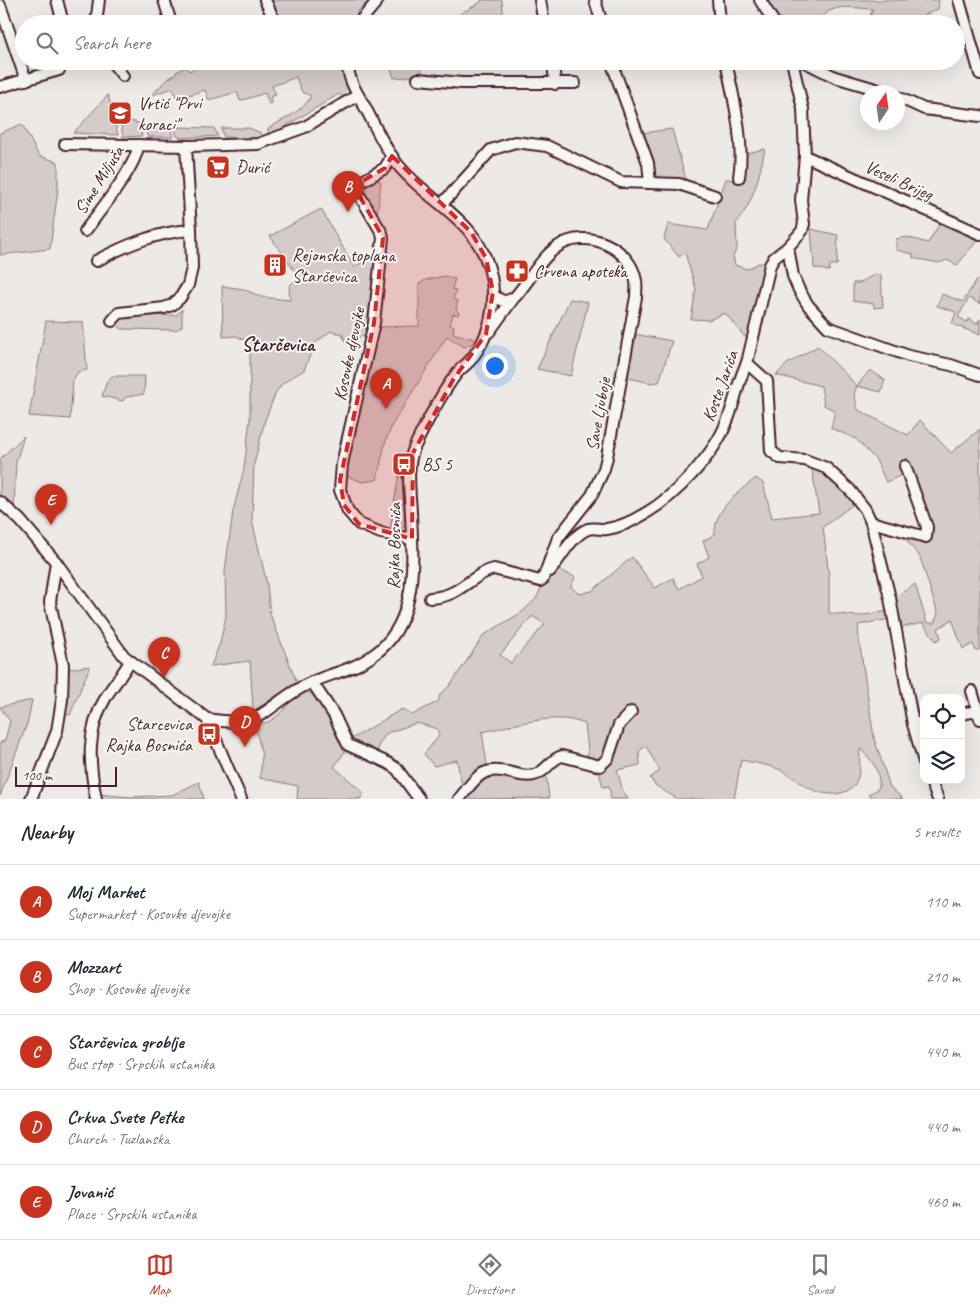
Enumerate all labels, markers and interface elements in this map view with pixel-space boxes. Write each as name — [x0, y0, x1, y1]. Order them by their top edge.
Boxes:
search box — [15, 15, 965, 70]
icon: search — [33, 29, 61, 57]
text: Search here — [73, 31, 150, 55]
north arrow — [860, 85, 905, 130]
place label: Vrtić "Prvi koraci" — [138, 92, 204, 135]
school or university icon: Vrtić "Prvi koraci" — [107, 100, 133, 126]
street label: Sime Miljuša — [69, 141, 129, 218]
supermarket icon: Đurić — [205, 154, 231, 180]
street label: Veseli Brijeg — [862, 155, 938, 205]
place label: Đurić — [236, 156, 272, 178]
pin: B — [332, 171, 364, 212]
place label: Rejonska toplana Starčevica — [292, 244, 396, 287]
building icon: Rejonska toplana Starčevica — [262, 252, 288, 278]
pharmacy icon: Crvena apoteka — [504, 258, 530, 284]
place label: Crvena apoteka — [534, 260, 628, 282]
street label: Kosovke djevojke — [328, 304, 370, 403]
district label: Starčevica — [242, 332, 316, 357]
street label: Koste Jarića — [697, 347, 743, 424]
your location — [482, 353, 508, 379]
pin: A — [370, 368, 402, 409]
street label: Save Ljuboje — [581, 375, 615, 452]
bus stop icon: BS 5 — [391, 451, 417, 477]
place label: BS 5 — [422, 453, 453, 475]
pin: E — [35, 484, 67, 525]
street label: Rajka Bosnića — [382, 501, 406, 589]
pin: C — [148, 637, 180, 678]
map controls — [920, 694, 965, 784]
button: locate — [920, 694, 965, 739]
pin: D — [229, 706, 261, 747]
place label: Starcevica Rajka Bosnića — [105, 713, 193, 756]
bus stop icon: Starcevica Rajka Bosnića — [196, 721, 222, 747]
button: layers — [920, 739, 965, 784]
scale bar — [15, 764, 118, 787]
text: 100 m — [22, 767, 52, 784]
text: Nearby — [20, 819, 73, 845]
text: 5 results — [913, 822, 960, 842]
text: Moj Market — [67, 880, 145, 904]
text: A — [32, 892, 40, 912]
text: 110 m — [926, 892, 960, 912]
text: Supermarket · Kosovke djevojke — [67, 904, 230, 924]
text: Mozzart — [67, 955, 121, 979]
text: B — [32, 967, 40, 987]
text: 210 m — [926, 967, 960, 987]
text: Shop · Kosovke djevojke — [67, 979, 189, 999]
text: Starčevica groblje — [67, 1030, 184, 1054]
text: C — [32, 1042, 40, 1062]
text: 440 m — [926, 1042, 960, 1062]
text: Bus stop · Srpskih ustanika — [67, 1054, 214, 1074]
text: Crkva Svete Petke — [67, 1105, 184, 1129]
text: D — [31, 1117, 41, 1137]
text: 440 m — [926, 1117, 960, 1137]
text: Church · Tuzlanska — [67, 1129, 169, 1149]
text: Jovanić — [67, 1180, 113, 1204]
text: E — [32, 1192, 40, 1212]
text: 460 m — [926, 1192, 960, 1212]
text: Place · Srpskih ustanika — [67, 1204, 197, 1224]
tab: Map — [146, 1251, 174, 1298]
tab: Directions — [466, 1251, 514, 1298]
tab: Saved — [806, 1251, 834, 1298]

